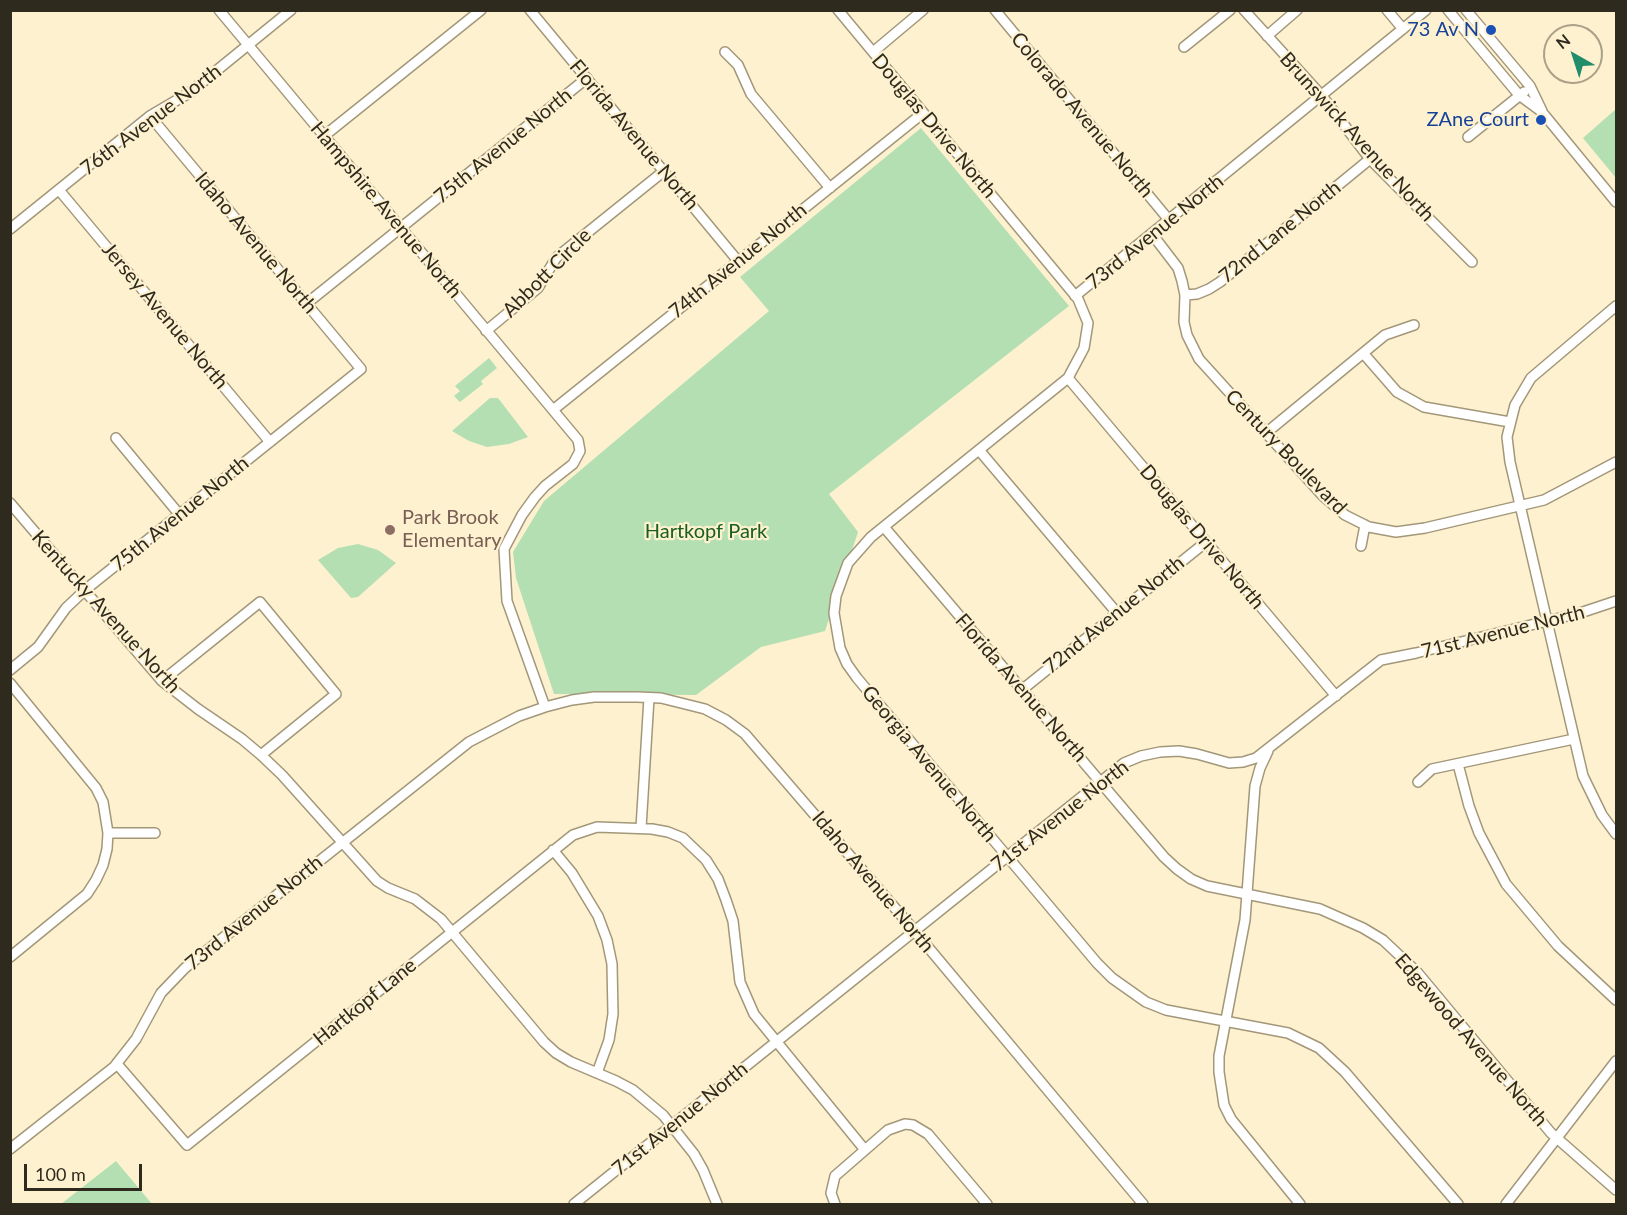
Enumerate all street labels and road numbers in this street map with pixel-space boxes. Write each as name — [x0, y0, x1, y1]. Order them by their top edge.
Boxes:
street label: Colorado Avenue North — [1006, 27, 1158, 203]
street label: Brunswick Avenue North — [1275, 47, 1439, 227]
street label: Douglas Drive North — [867, 49, 1001, 203]
street label: Florida Avenue North — [564, 55, 704, 215]
street label: 76th Avenue North — [76, 59, 226, 181]
street label: 75th Avenue North — [429, 83, 577, 209]
street label: Hampshire Avenue North — [305, 117, 467, 303]
street label: Idaho Avenue North — [190, 167, 322, 319]
street label: 73rd Avenue North — [1082, 169, 1228, 295]
street label: 72nd Lane North — [1214, 176, 1346, 288]
street label: 74th Avenue North — [664, 198, 812, 324]
street label: Abbott Circle — [498, 224, 596, 322]
street label: Jersey Avenue North — [97, 238, 233, 394]
street label: Century Boulevard — [1220, 385, 1352, 519]
street label: 75th Avenue North — [106, 451, 254, 577]
street label: Douglas Drive North — [1135, 460, 1269, 614]
street label: Kentucky Avenue North — [27, 526, 185, 698]
street label: 72nd Avenue North — [1039, 551, 1189, 679]
street label: 71st Avenue North — [1419, 600, 1587, 664]
street label: Florida Avenue North — [950, 609, 1092, 767]
street label: Georgia Avenue North — [857, 681, 1001, 847]
street label: 71st Avenue North — [987, 755, 1133, 877]
street label: Idaho Avenue North — [807, 806, 939, 958]
street label: 73rd Avenue North — [181, 850, 327, 976]
street label: Edgewood Avenue North — [1390, 949, 1552, 1131]
street label: Hartkopf Lane — [309, 953, 421, 1051]
street label: 71st Avenue North — [607, 1057, 753, 1181]

